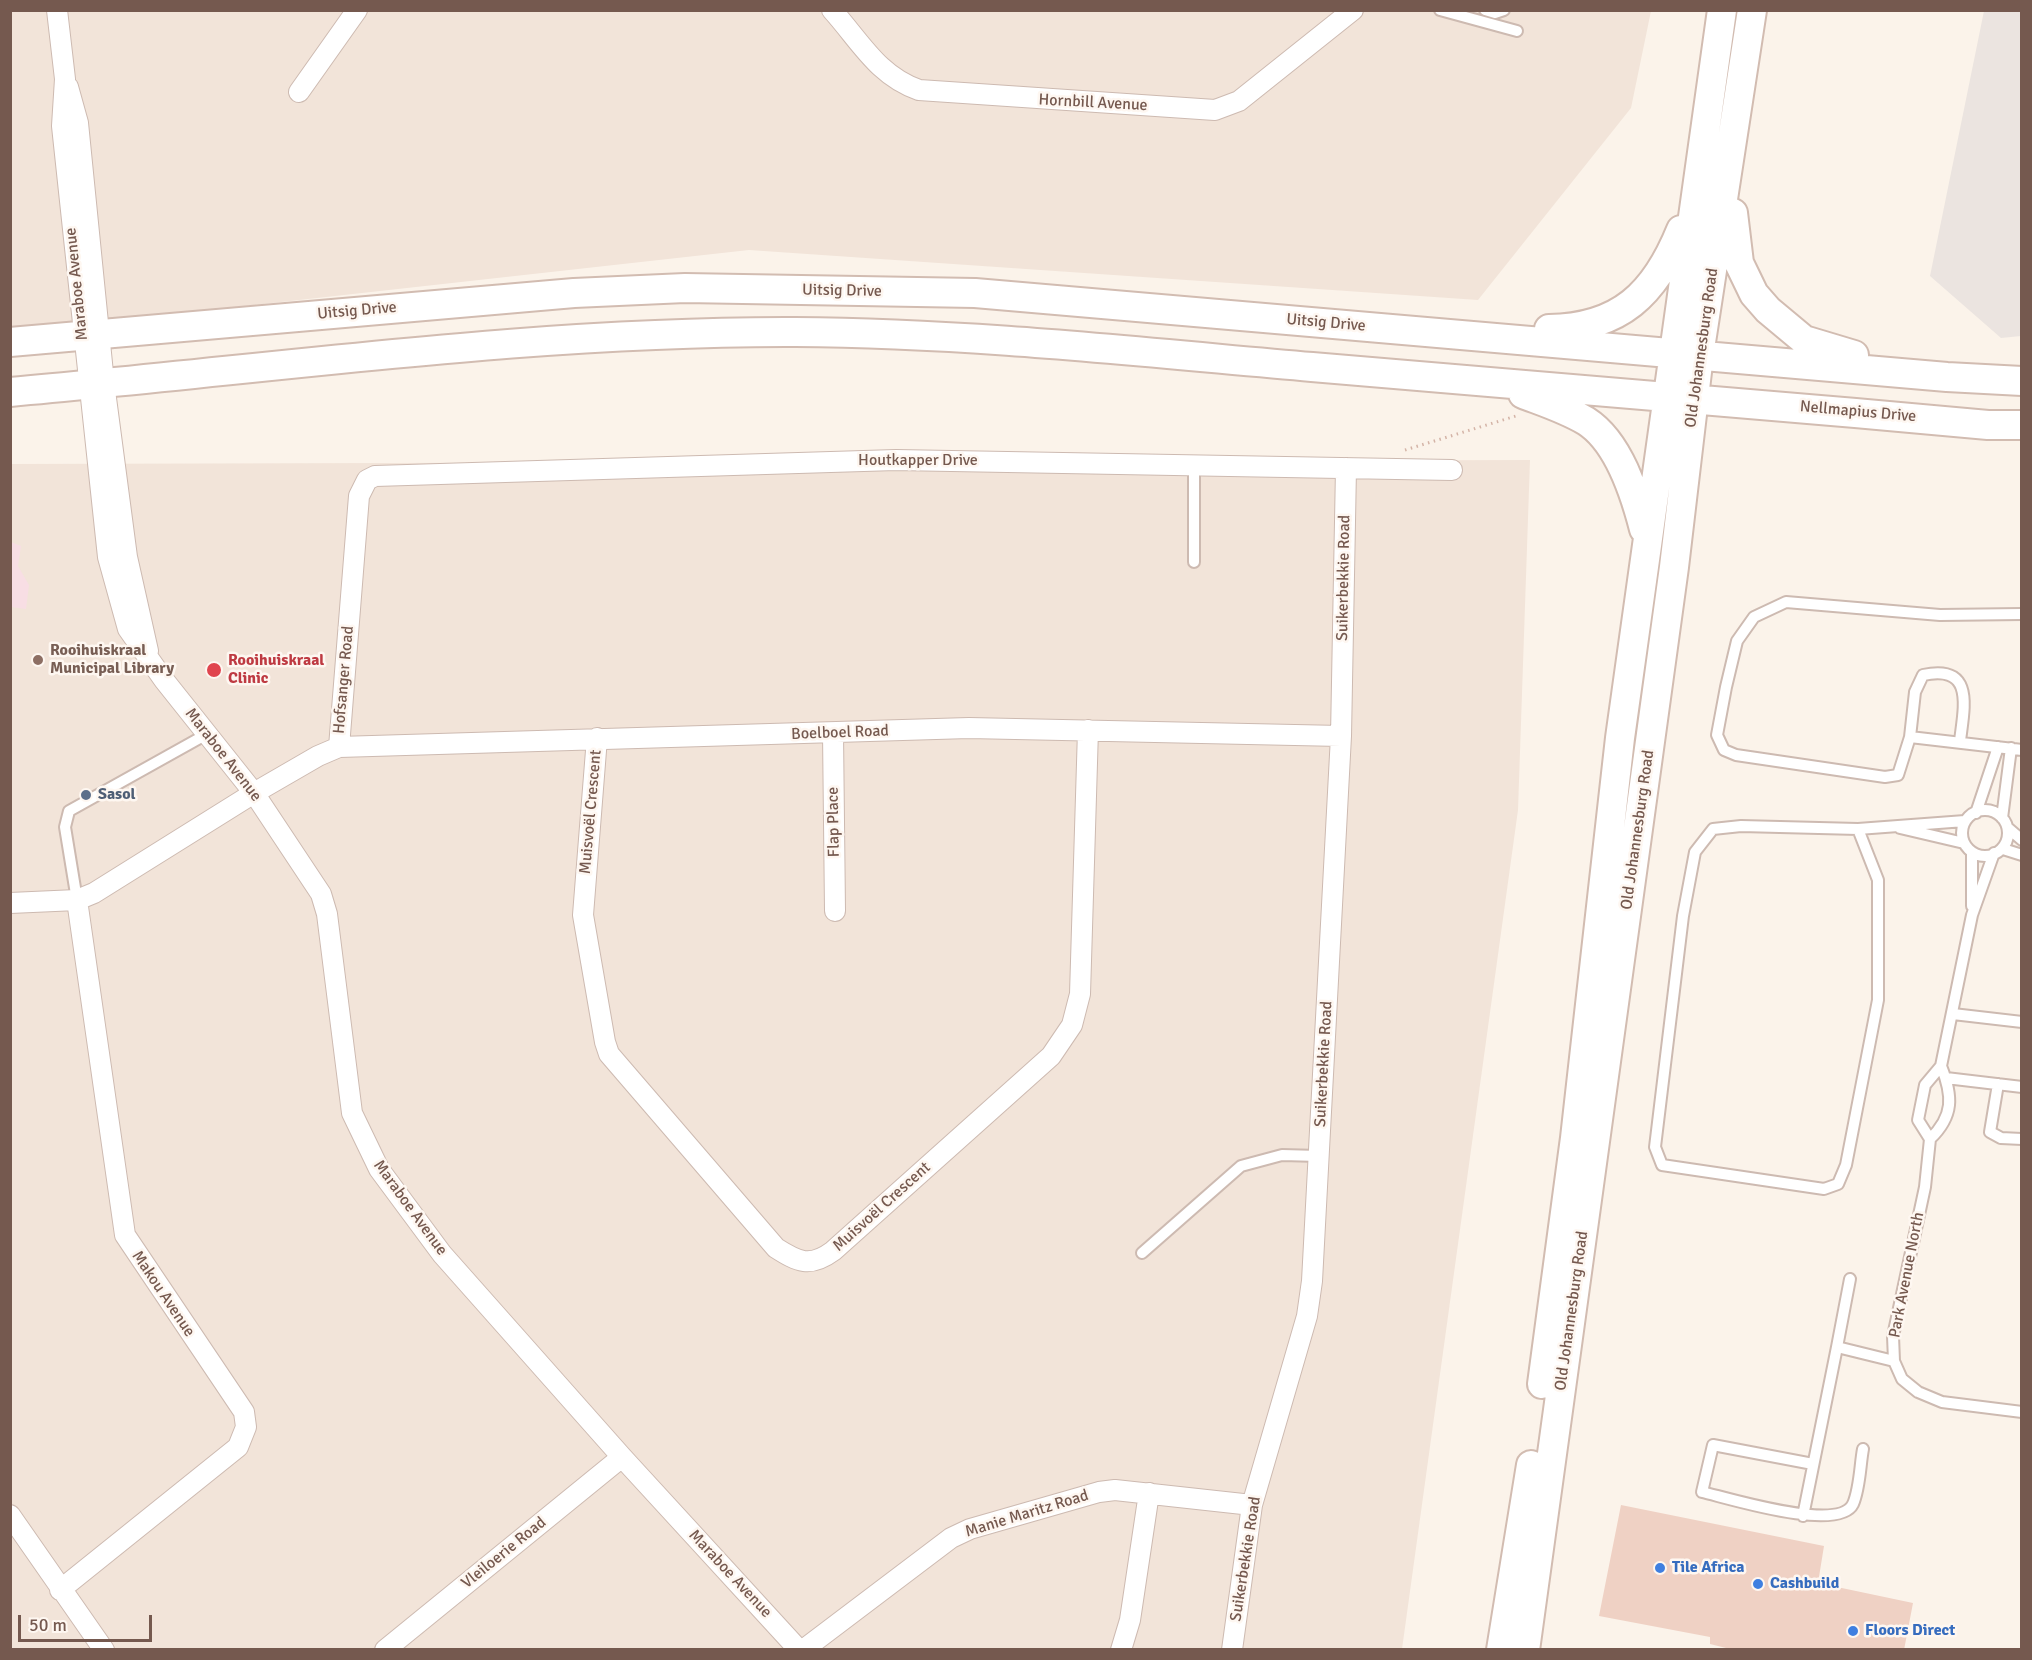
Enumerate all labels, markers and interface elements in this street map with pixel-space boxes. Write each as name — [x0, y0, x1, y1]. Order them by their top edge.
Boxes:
street label: Hornbill Avenue — [1038, 91, 1148, 115]
street label: Maraboe Avenue — [62, 227, 92, 341]
street label: Old Johannesburg Road — [1681, 267, 1723, 429]
street label: Uitsig Drive — [802, 281, 882, 301]
street label: Uitsig Drive — [316, 298, 398, 324]
street label: Uitsig Drive — [1285, 310, 1367, 336]
street label: Nellmapius Drive — [1799, 397, 1917, 427]
street label: Houtkapper Drive — [858, 451, 978, 471]
street label: Suikerbekkie Road — [1333, 515, 1355, 641]
street label: Hofsanger Road — [330, 625, 358, 735]
place label: Rooihuiskraal Municipal Library — [50, 641, 174, 679]
place label: Rooihuiskraal Clinic — [228, 651, 324, 689]
marker: Rooihuiskraal Municipal Library — [31, 653, 45, 667]
marker: Rooihuiskraal Clinic — [205, 661, 223, 679]
street label: Maraboe Avenue — [181, 704, 265, 806]
street label: Boelboel Road — [791, 722, 889, 744]
street label: Muisvoël Crescent — [576, 749, 606, 875]
street label: Old Johannesburg Road — [1617, 749, 1659, 911]
place label: Sasol — [98, 785, 136, 805]
street label: Flap Place — [824, 787, 844, 857]
marker: Sasol — [79, 788, 93, 802]
street label: Suikerbekkie Road — [1311, 1001, 1337, 1127]
street label: Maraboe Avenue — [369, 1157, 451, 1259]
street label: Muisvoël Crescent — [829, 1158, 935, 1256]
street label: Park Avenue North — [1885, 1211, 1929, 1339]
street label: Old Johannesburg Road — [1551, 1230, 1593, 1392]
street label: Makou Avenue — [127, 1247, 199, 1341]
street label: Manie Maritz Road — [963, 1486, 1091, 1542]
street label: Suikerbekkie Road — [1227, 1495, 1265, 1623]
street label: Vleiloerie Road — [458, 1513, 550, 1593]
street label: Maraboe Avenue — [684, 1526, 776, 1622]
place label: Tile Africa — [1672, 1558, 1745, 1578]
marker: Tile Africa — [1653, 1561, 1667, 1575]
place label: Cashbuild — [1770, 1574, 1839, 1594]
marker: Cashbuild — [1751, 1577, 1765, 1591]
scale bar — [21, 1603, 154, 1641]
text: 50 m — [29, 1614, 67, 1636]
place label: Floors Direct — [1865, 1621, 1955, 1641]
marker: Floors Direct — [1846, 1624, 1860, 1638]

